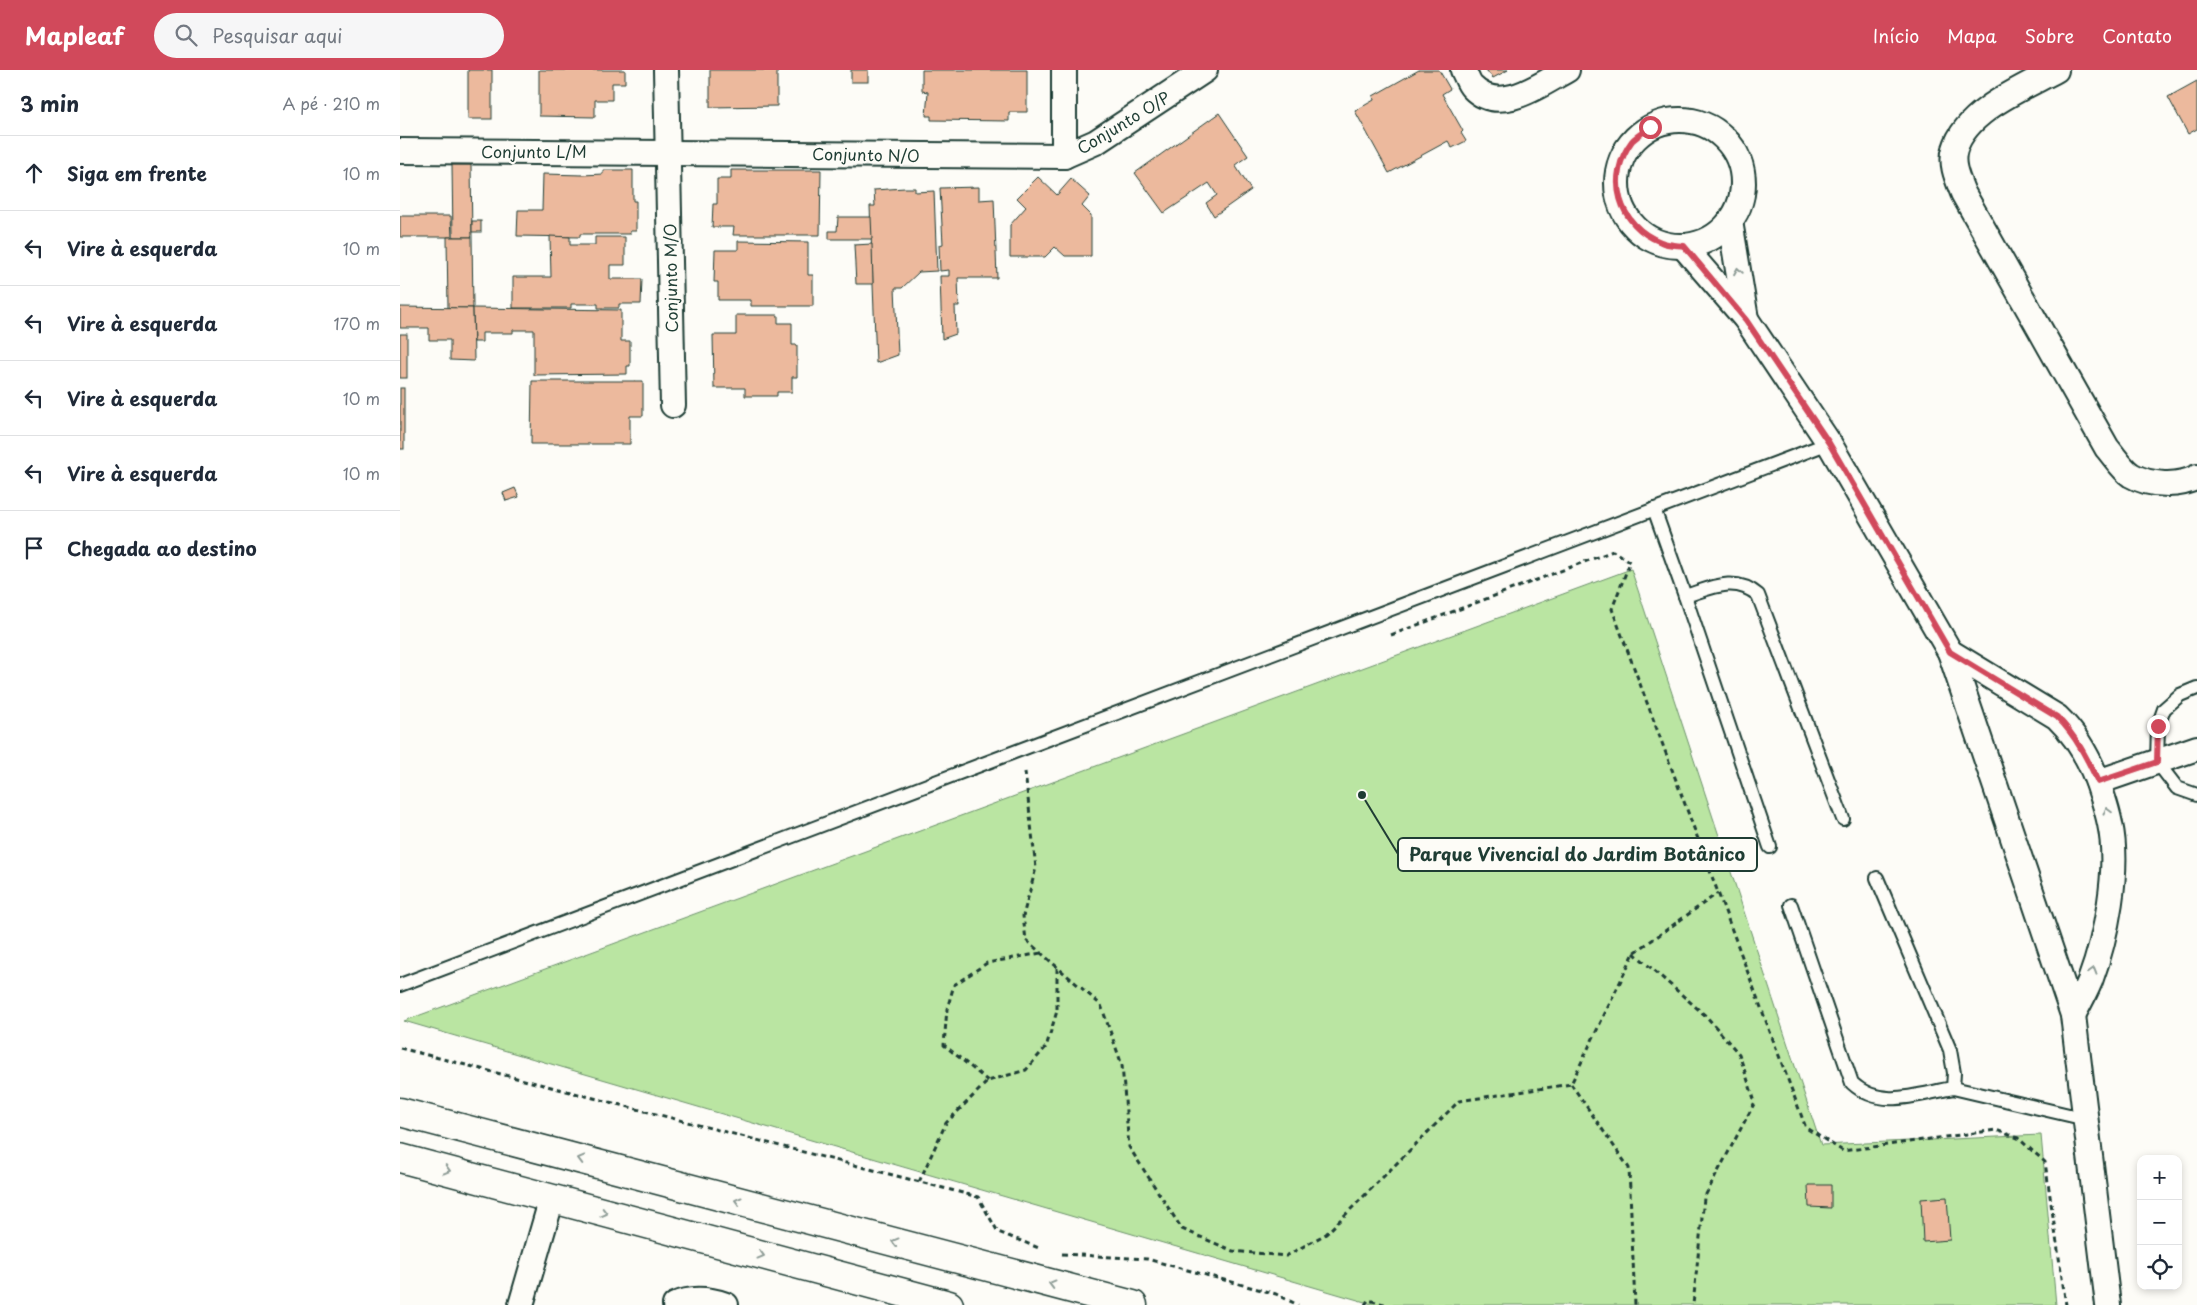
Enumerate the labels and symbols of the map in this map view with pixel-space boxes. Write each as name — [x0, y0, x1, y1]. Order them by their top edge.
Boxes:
street label: Conjunto O/P — [1072, 85, 1174, 159]
route start — [1639, 116, 1662, 139]
street label: Conjunto L/M — [481, 139, 587, 163]
street label: Conjunto N/O — [812, 141, 920, 167]
street label: Conjunto M/O — [657, 223, 683, 333]
one-way arrow — [1734, 267, 1744, 276]
route end — [2147, 715, 2170, 738]
one-way arrow — [2102, 808, 2112, 816]
callout: Parque Vivencial do Jardim Botânico — [1398, 838, 1757, 871]
text: Parque Vivencial do Jardim Botânico — [1409, 840, 1745, 867]
one-way arrow — [2087, 967, 2097, 975]
one-way arrow — [577, 1155, 585, 1165]
one-way arrow — [443, 1165, 451, 1175]
one-way arrow — [734, 1196, 742, 1207]
one-way arrow — [599, 1207, 608, 1217]
one-way arrow — [891, 1237, 900, 1248]
one-way arrow — [756, 1249, 765, 1259]
one-way arrow — [1049, 1279, 1057, 1289]

